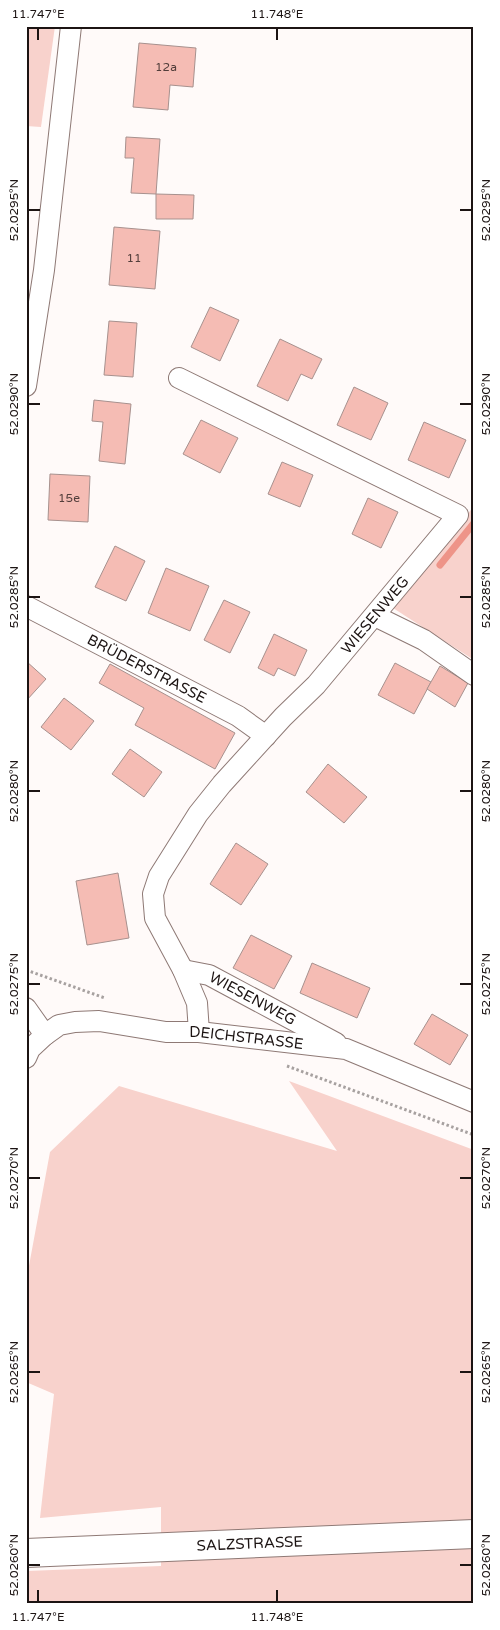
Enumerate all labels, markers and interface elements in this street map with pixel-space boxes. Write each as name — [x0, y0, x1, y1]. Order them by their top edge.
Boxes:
text: 11.747°E — [11, 7, 65, 21]
text: 11.748°E — [251, 7, 304, 21]
house number: 12a — [155, 60, 177, 74]
text: 52.0295°N — [7, 179, 21, 241]
text: 52.0295°N — [479, 179, 493, 241]
house number: 11 — [126, 251, 142, 265]
text: 52.0290°N — [7, 373, 21, 435]
text: 52.0290°N — [479, 373, 493, 435]
house number: 15e — [58, 491, 80, 505]
text: 52.0285°N — [7, 566, 21, 628]
text: 52.0285°N — [479, 566, 493, 628]
street label: WIESENWEG — [337, 572, 413, 658]
street label: BRÜDERSTRASSE — [84, 630, 209, 707]
text: 52.0280°N — [7, 760, 21, 822]
text: 52.0280°N — [479, 760, 493, 822]
text: 52.0275°N — [7, 953, 21, 1015]
text: 52.0275°N — [479, 953, 493, 1015]
street label: WIESENWEG — [206, 968, 299, 1029]
street label: DEICHSTRASSE — [189, 1023, 304, 1053]
text: 52.0270°N — [7, 1147, 21, 1209]
text: 52.0270°N — [479, 1147, 493, 1209]
text: 52.0265°N — [7, 1341, 21, 1403]
text: 52.0265°N — [479, 1341, 493, 1403]
street label: SALZSTRASSE — [196, 1532, 303, 1555]
text: 52.0260°N — [7, 1534, 21, 1596]
text: 52.0260°N — [479, 1534, 493, 1596]
text: 11.747°E — [11, 1610, 65, 1624]
text: 11.748°E — [251, 1610, 304, 1624]

